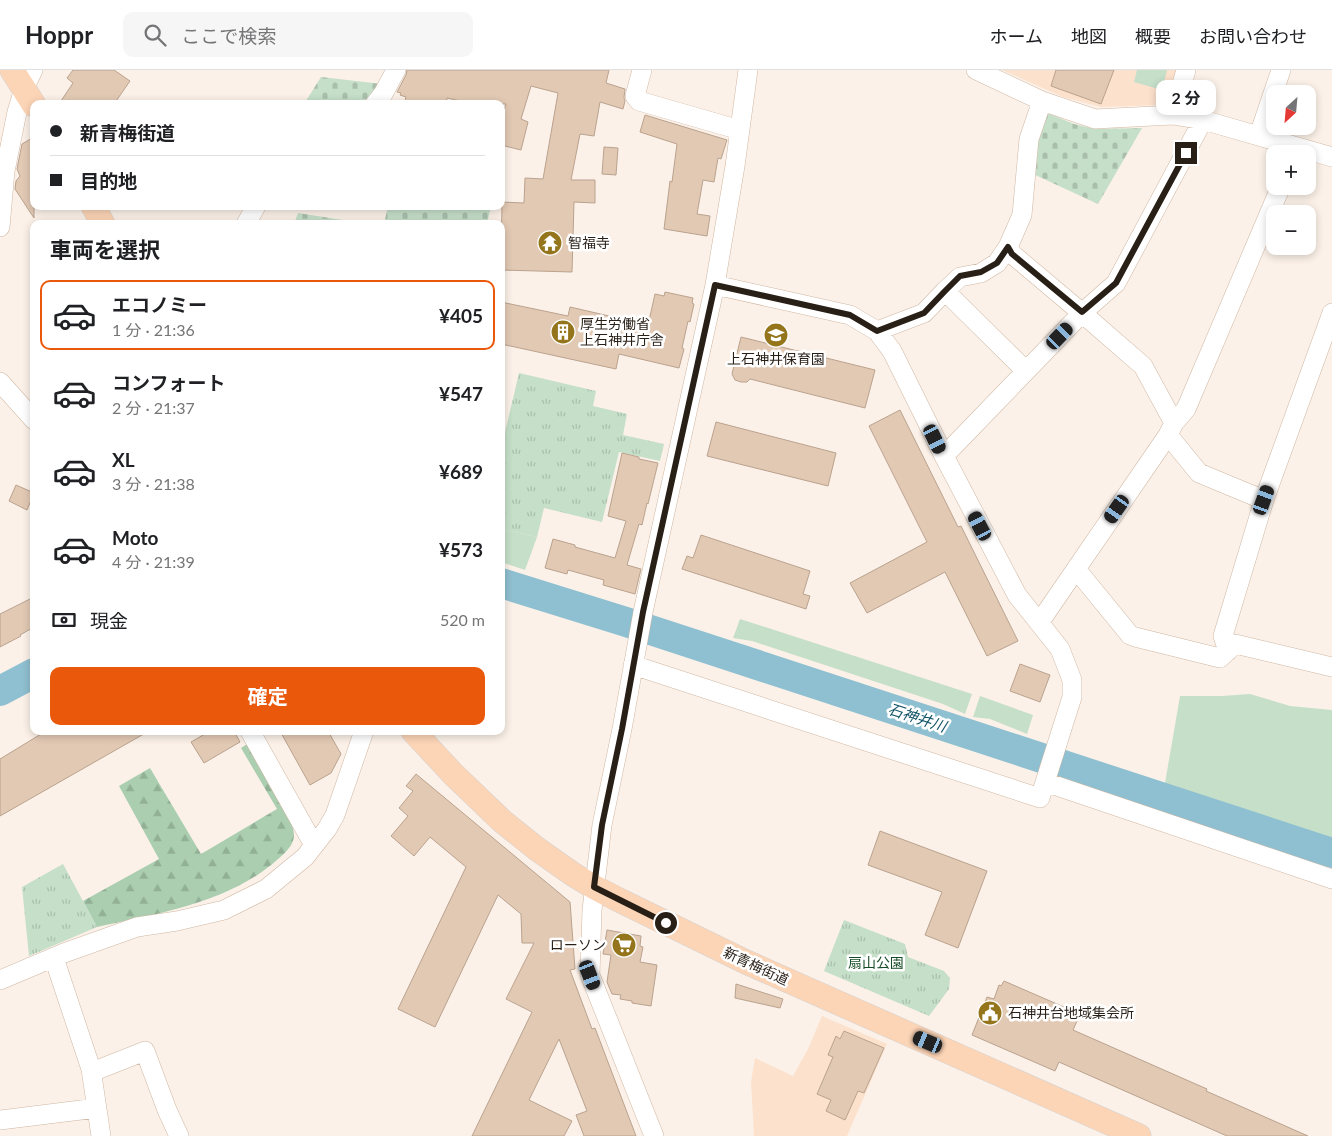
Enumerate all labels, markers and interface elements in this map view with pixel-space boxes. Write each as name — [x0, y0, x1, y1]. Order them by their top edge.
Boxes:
search box — [123, 12, 473, 57]
text: Hoppr — [25, 20, 93, 49]
icon: search — [141, 21, 169, 49]
text: ここで検索 — [181, 24, 276, 47]
text: ホーム — [990, 25, 1043, 47]
text: 地図 — [1071, 25, 1107, 47]
text: 概要 — [1135, 25, 1171, 47]
text: お問い合わせ — [1199, 25, 1307, 47]
callout: 2 分 — [1156, 81, 1216, 116]
north arrow — [1266, 85, 1316, 135]
map controls — [1266, 85, 1316, 255]
text: 2 分 — [1171, 88, 1201, 107]
text: 新青梅街道 — [80, 121, 175, 144]
route end — [1175, 142, 1197, 164]
button: + — [1266, 145, 1316, 195]
text: 目的地 — [80, 169, 137, 192]
button: − — [1266, 205, 1316, 255]
temple icon: 智福寺 — [537, 230, 563, 256]
place label: 智福寺 — [568, 234, 610, 251]
text: 車両を選択 — [50, 236, 160, 263]
icon: car — [52, 293, 97, 338]
text: エコノミー — [112, 293, 207, 316]
text: ¥405 — [439, 304, 483, 327]
place label: 厚生労働省 上石神井庁舎 — [580, 315, 664, 348]
building icon: 厚生労働省 上石神井庁舎 — [550, 319, 576, 345]
text: 1 分 · 21:36 — [112, 320, 195, 339]
car — [1044, 320, 1075, 352]
school or university icon: 上石神井保育園 — [763, 322, 789, 348]
place label: 上石神井保育園 — [727, 350, 825, 367]
icon: car — [52, 371, 97, 416]
text: コンフォート — [112, 371, 225, 394]
text: ¥547 — [439, 382, 483, 405]
text: 2 分 · 21:37 — [112, 398, 195, 417]
car — [921, 422, 948, 456]
text: XL — [112, 448, 135, 471]
icon: car — [52, 449, 97, 494]
text: ¥689 — [439, 460, 483, 483]
text: 3 分 · 21:38 — [112, 474, 195, 493]
car — [1251, 483, 1276, 517]
car — [1102, 492, 1131, 526]
car — [966, 509, 993, 543]
text: Moto — [112, 526, 158, 549]
icon: car — [52, 527, 97, 572]
text: ¥573 — [439, 538, 483, 561]
text: 4 分 · 21:39 — [112, 552, 195, 571]
icon: cash — [50, 606, 78, 634]
text: 現金 — [90, 609, 128, 632]
text: 520 m — [440, 610, 485, 629]
button: 確定 — [50, 667, 485, 725]
water label: 石神井川 — [886, 699, 951, 735]
route start — [655, 912, 677, 934]
supermarket icon: ローソン — [611, 932, 637, 958]
place label: ローソン — [550, 936, 606, 953]
street label: 新青梅街道 — [721, 943, 792, 988]
park label: 扇山公園 — [848, 954, 904, 971]
car — [577, 958, 602, 992]
public building icon: 石神井台地域集会所 — [977, 1000, 1003, 1026]
place label: 石神井台地域集会所 — [1008, 1004, 1134, 1021]
car — [911, 1029, 944, 1055]

